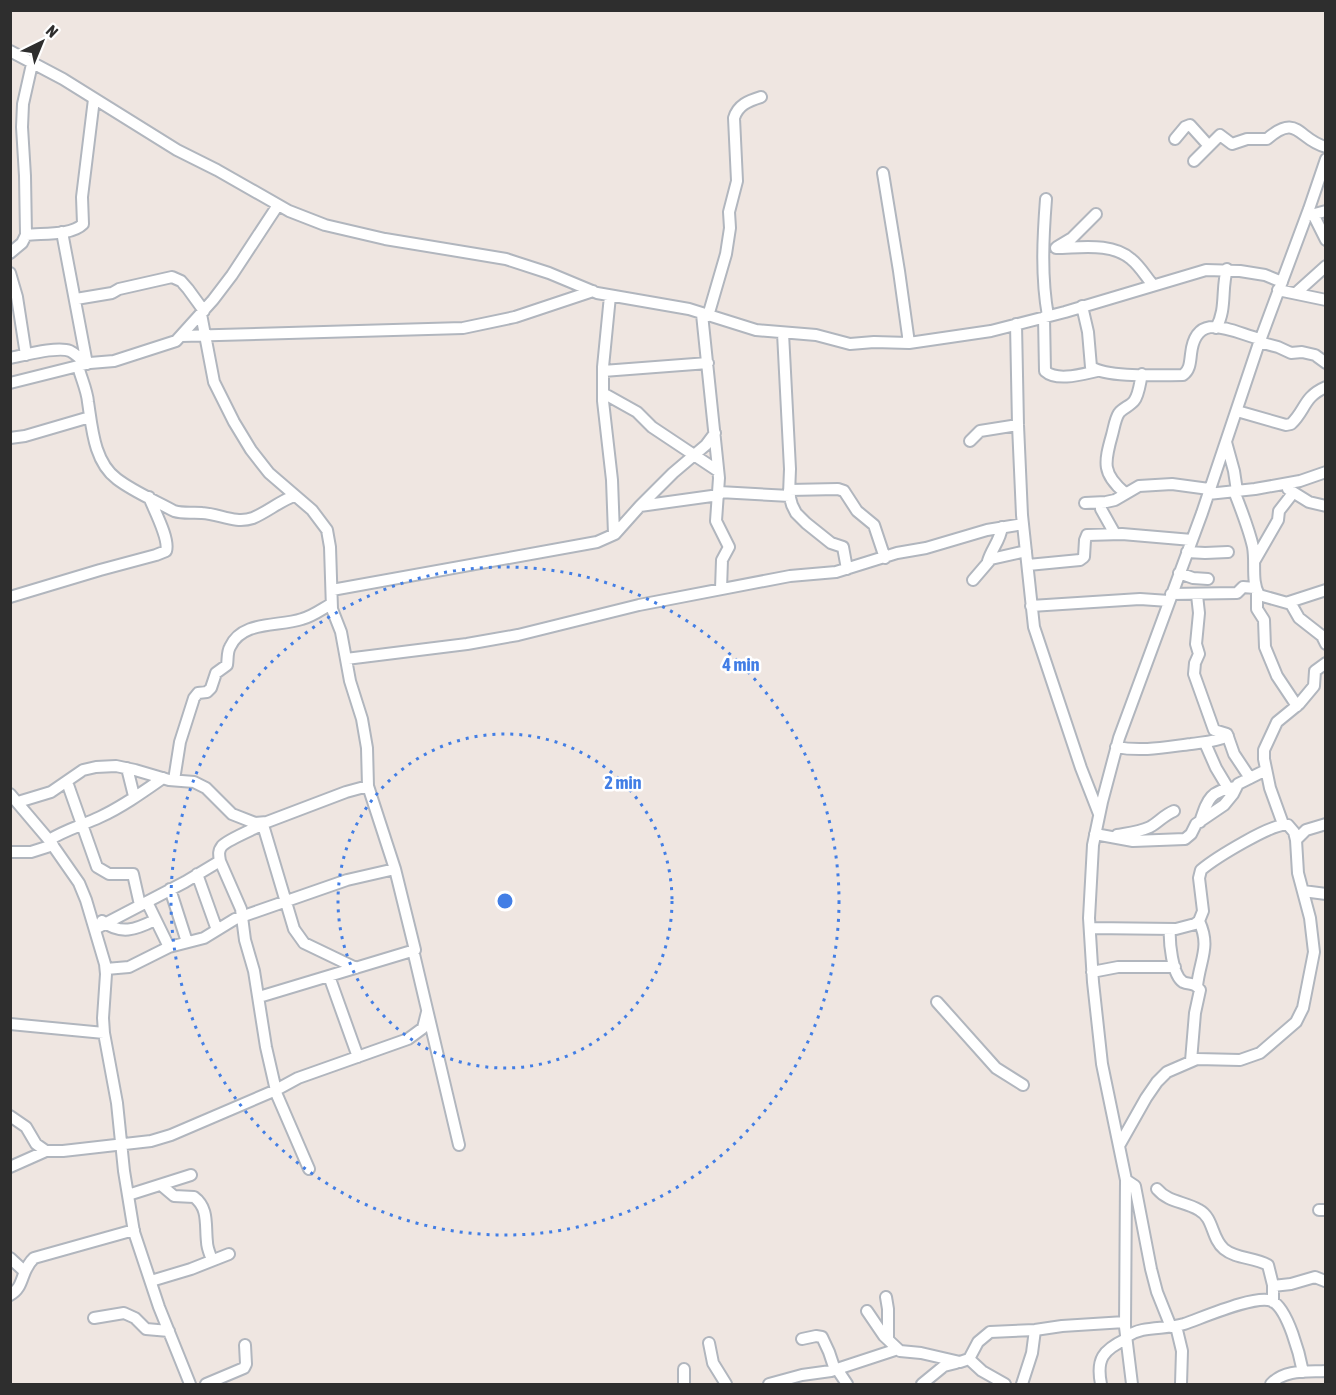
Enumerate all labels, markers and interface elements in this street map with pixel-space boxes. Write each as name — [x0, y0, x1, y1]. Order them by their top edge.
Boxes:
north arrow — [12, 12, 72, 72]
text: N — [43, 21, 62, 41]
text: 4 min — [722, 654, 760, 675]
text: 2 min — [605, 772, 642, 793]
centre of rings — [495, 891, 515, 911]

